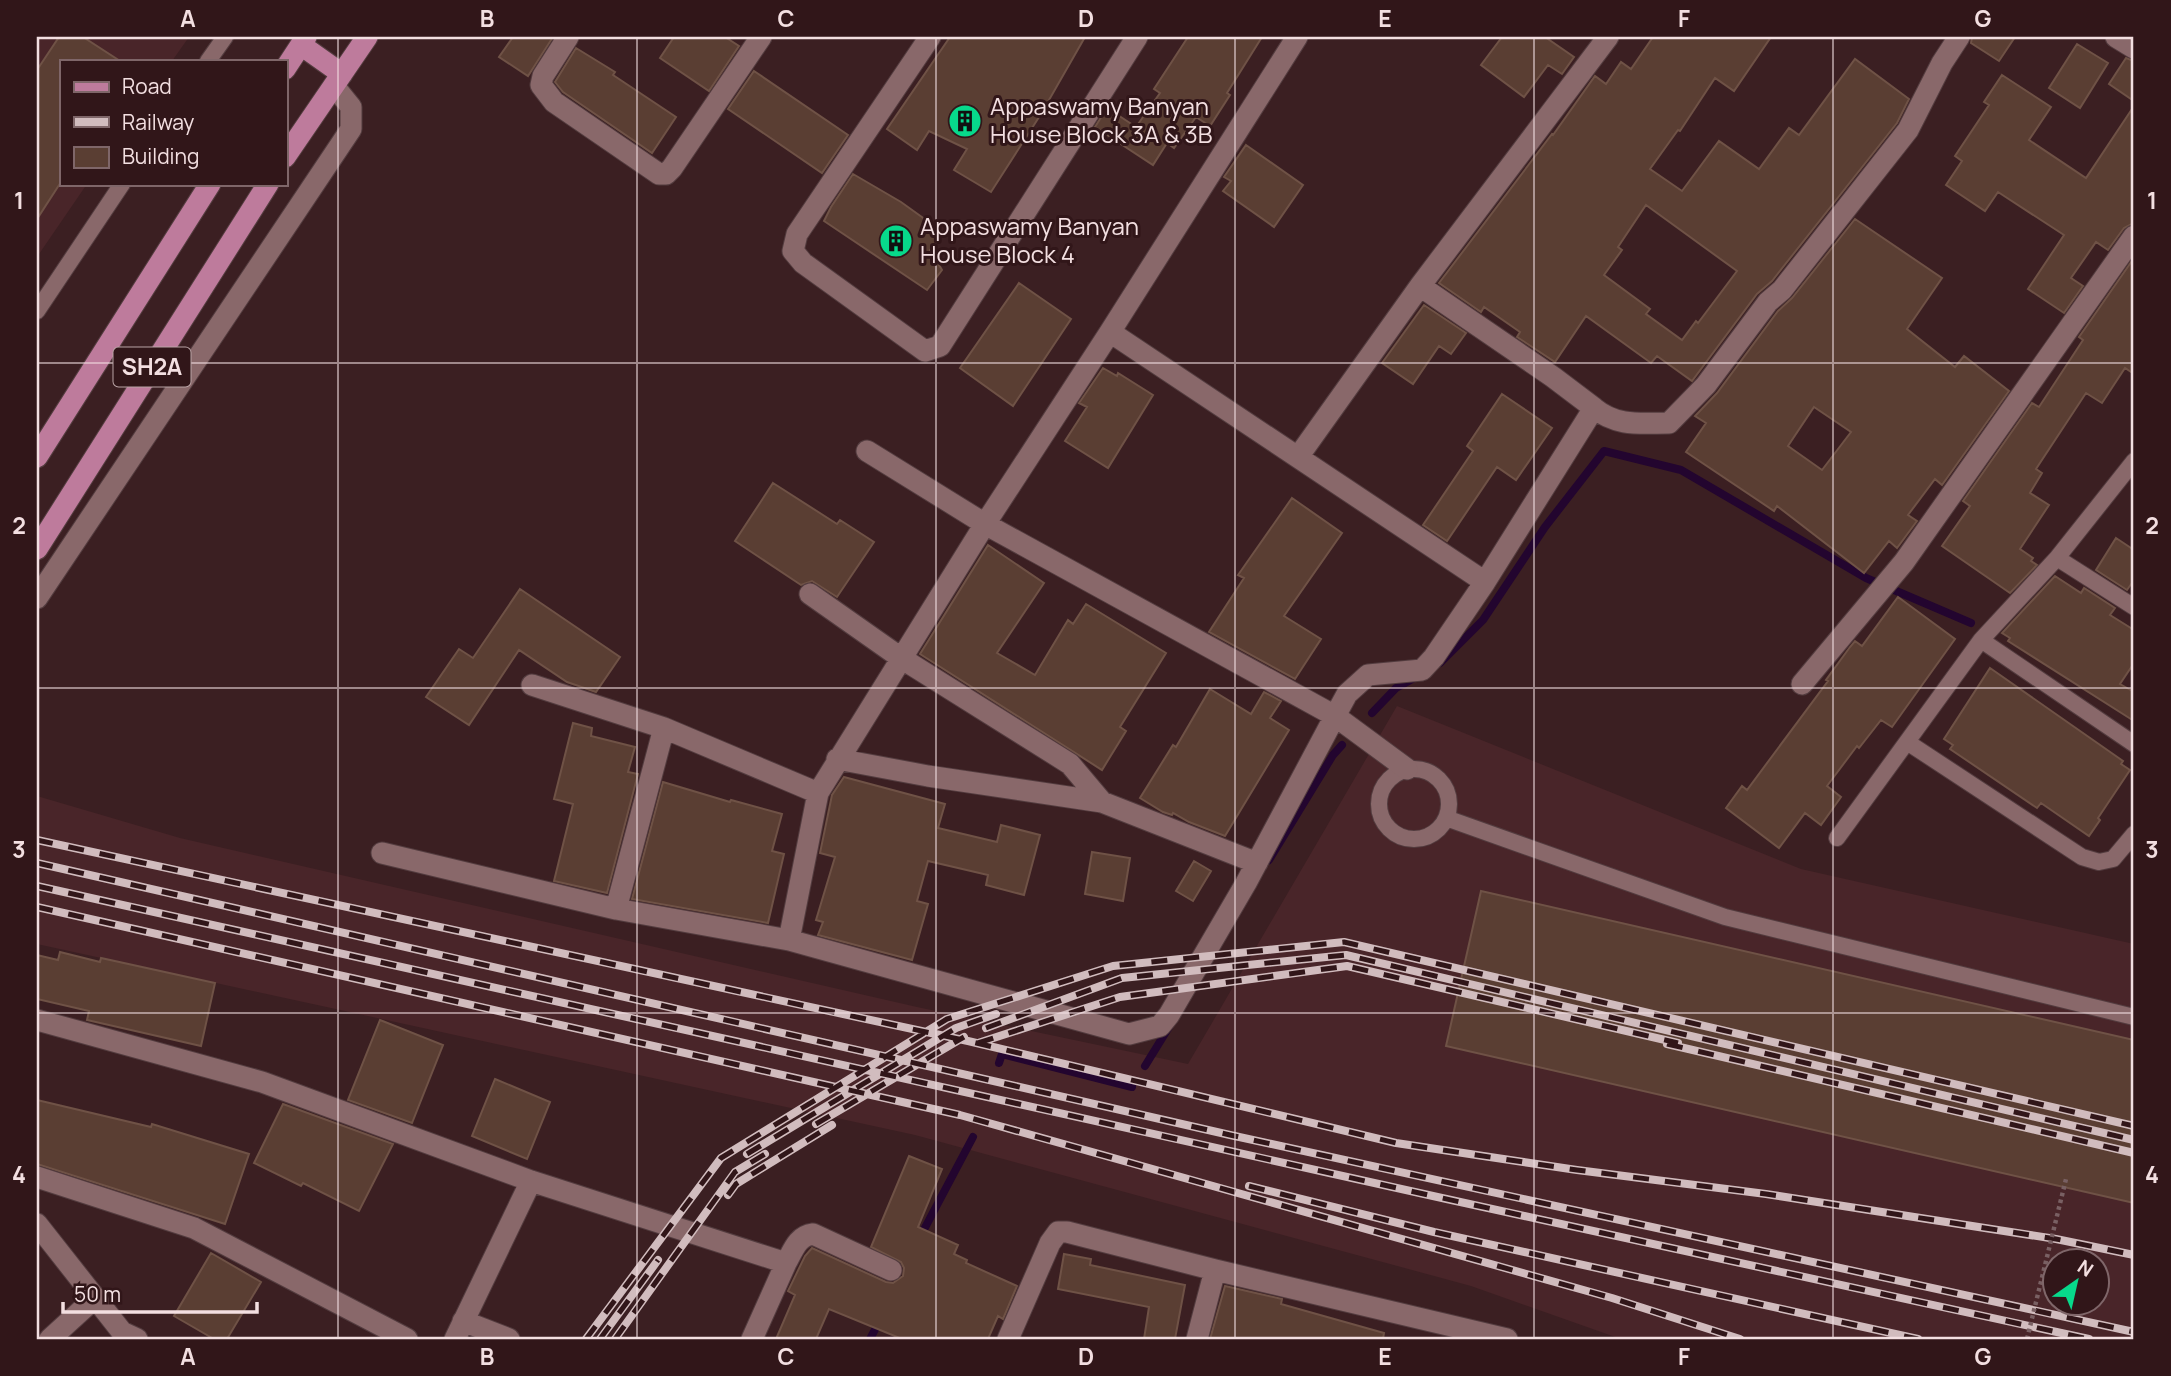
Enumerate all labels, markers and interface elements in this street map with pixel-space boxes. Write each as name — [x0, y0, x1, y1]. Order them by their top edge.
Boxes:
text: A — [180, 2, 196, 34]
text: B — [480, 2, 494, 34]
text: C — [778, 2, 795, 34]
text: D — [1078, 2, 1094, 34]
text: E — [1378, 2, 1392, 34]
text: F — [1678, 2, 1690, 34]
text: G — [1975, 2, 1992, 34]
legend — [60, 60, 287, 186]
text: Road — [122, 72, 172, 100]
place label: Appaswamy Banyan House Block 3A & 3B — [990, 89, 1213, 150]
building icon: Appaswamy Banyan House Block 3A & 3B — [946, 102, 984, 140]
text: Railway — [122, 108, 194, 136]
text: Building — [122, 142, 199, 170]
text: 1 — [14, 184, 24, 216]
text: 1 — [2147, 184, 2157, 216]
place label: Appaswamy Banyan House Block 4 — [920, 209, 1139, 270]
building icon: Appaswamy Banyan House Block 4 — [877, 222, 915, 260]
road number: SH2A — [114, 348, 190, 386]
text: 2 — [12, 509, 26, 541]
text: 2 — [2145, 509, 2159, 541]
text: 3 — [12, 833, 26, 865]
text: 3 — [2145, 833, 2159, 865]
text: 4 — [12, 1158, 26, 1190]
text: 4 — [2145, 1158, 2159, 1190]
north arrow — [2042, 1246, 2112, 1316]
text: N — [2073, 1253, 2098, 1283]
scale bar — [63, 1271, 257, 1315]
text: 50 m — [74, 1280, 121, 1308]
text: A — [180, 1340, 196, 1372]
text: B — [480, 1340, 494, 1372]
text: C — [778, 1340, 795, 1372]
text: D — [1078, 1340, 1094, 1372]
text: E — [1378, 1340, 1392, 1372]
text: F — [1678, 1340, 1690, 1372]
text: G — [1975, 1340, 1992, 1372]

